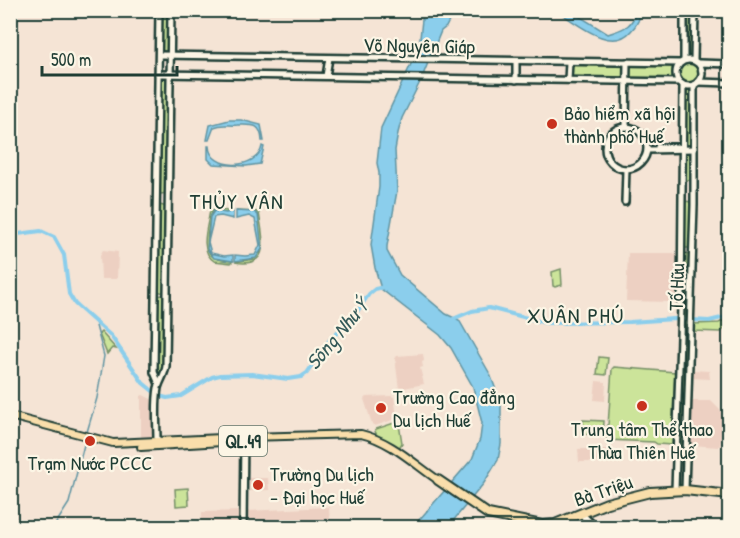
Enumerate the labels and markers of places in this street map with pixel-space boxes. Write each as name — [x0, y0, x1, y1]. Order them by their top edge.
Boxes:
place label: Bảo hiểm xã hội thành phố Huế — [564, 99, 676, 149]
marker: Bảo hiểm xã hội thành phố Huế — [545, 117, 559, 131]
place label: Trường Cao đẳng Du lịch Huế — [393, 383, 515, 433]
marker: Trung tâm Thể thao Thừa Thiên Huế — [635, 399, 649, 413]
marker: Trường Cao đẳng Du lịch Huế — [374, 401, 388, 415]
place label: Trung tâm Thể thao Thừa Thiên Huế — [571, 415, 713, 465]
marker: Trạm Nước PCCC — [83, 434, 97, 448]
place label: Trạm Nước PCCC — [28, 449, 152, 476]
place label: Trường Du lịch - Đại học Huế — [270, 460, 374, 510]
marker: Trường Du lịch - Đại học Huế — [251, 478, 265, 492]

